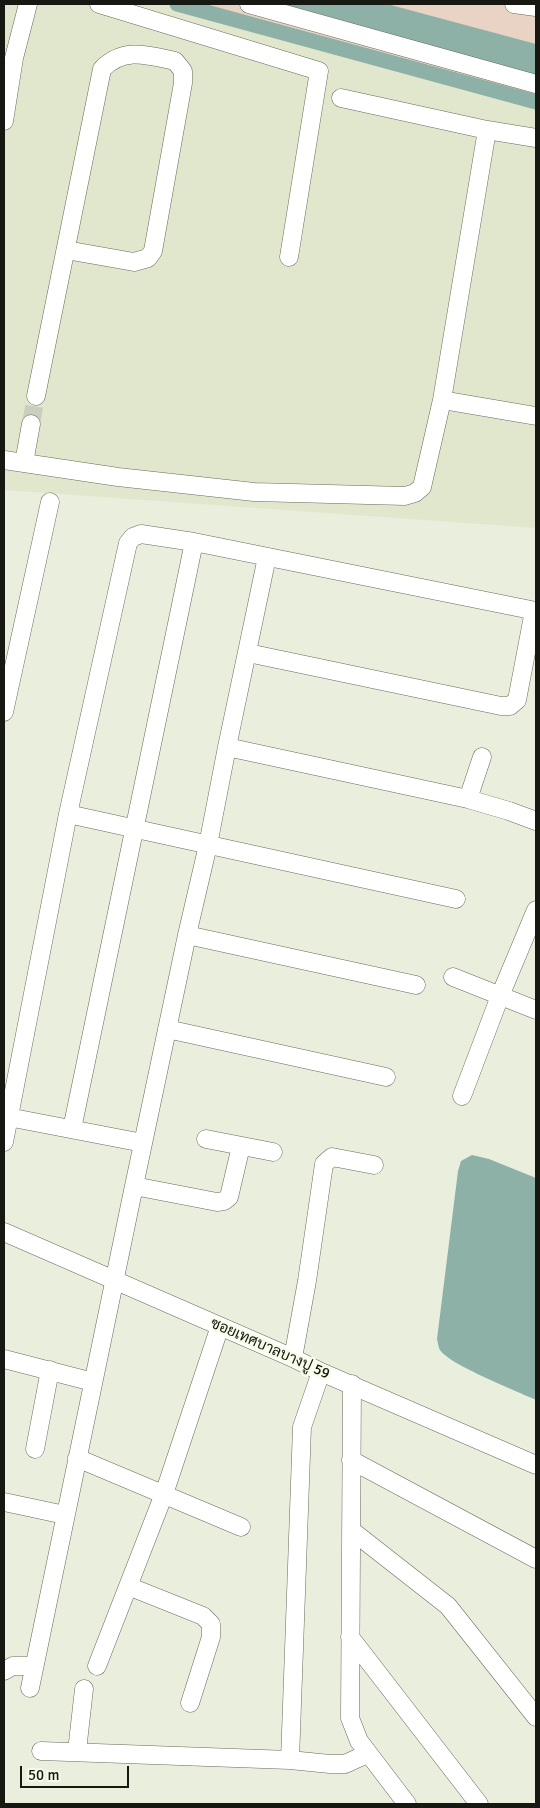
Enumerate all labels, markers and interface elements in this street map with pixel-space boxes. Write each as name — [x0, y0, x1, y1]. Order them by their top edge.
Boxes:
street label: ซอยเทศบาลบางปู 59 — [207, 1315, 333, 1383]
scale bar — [22, 1756, 131, 1788]
text: 50 m — [28, 1766, 59, 1784]

